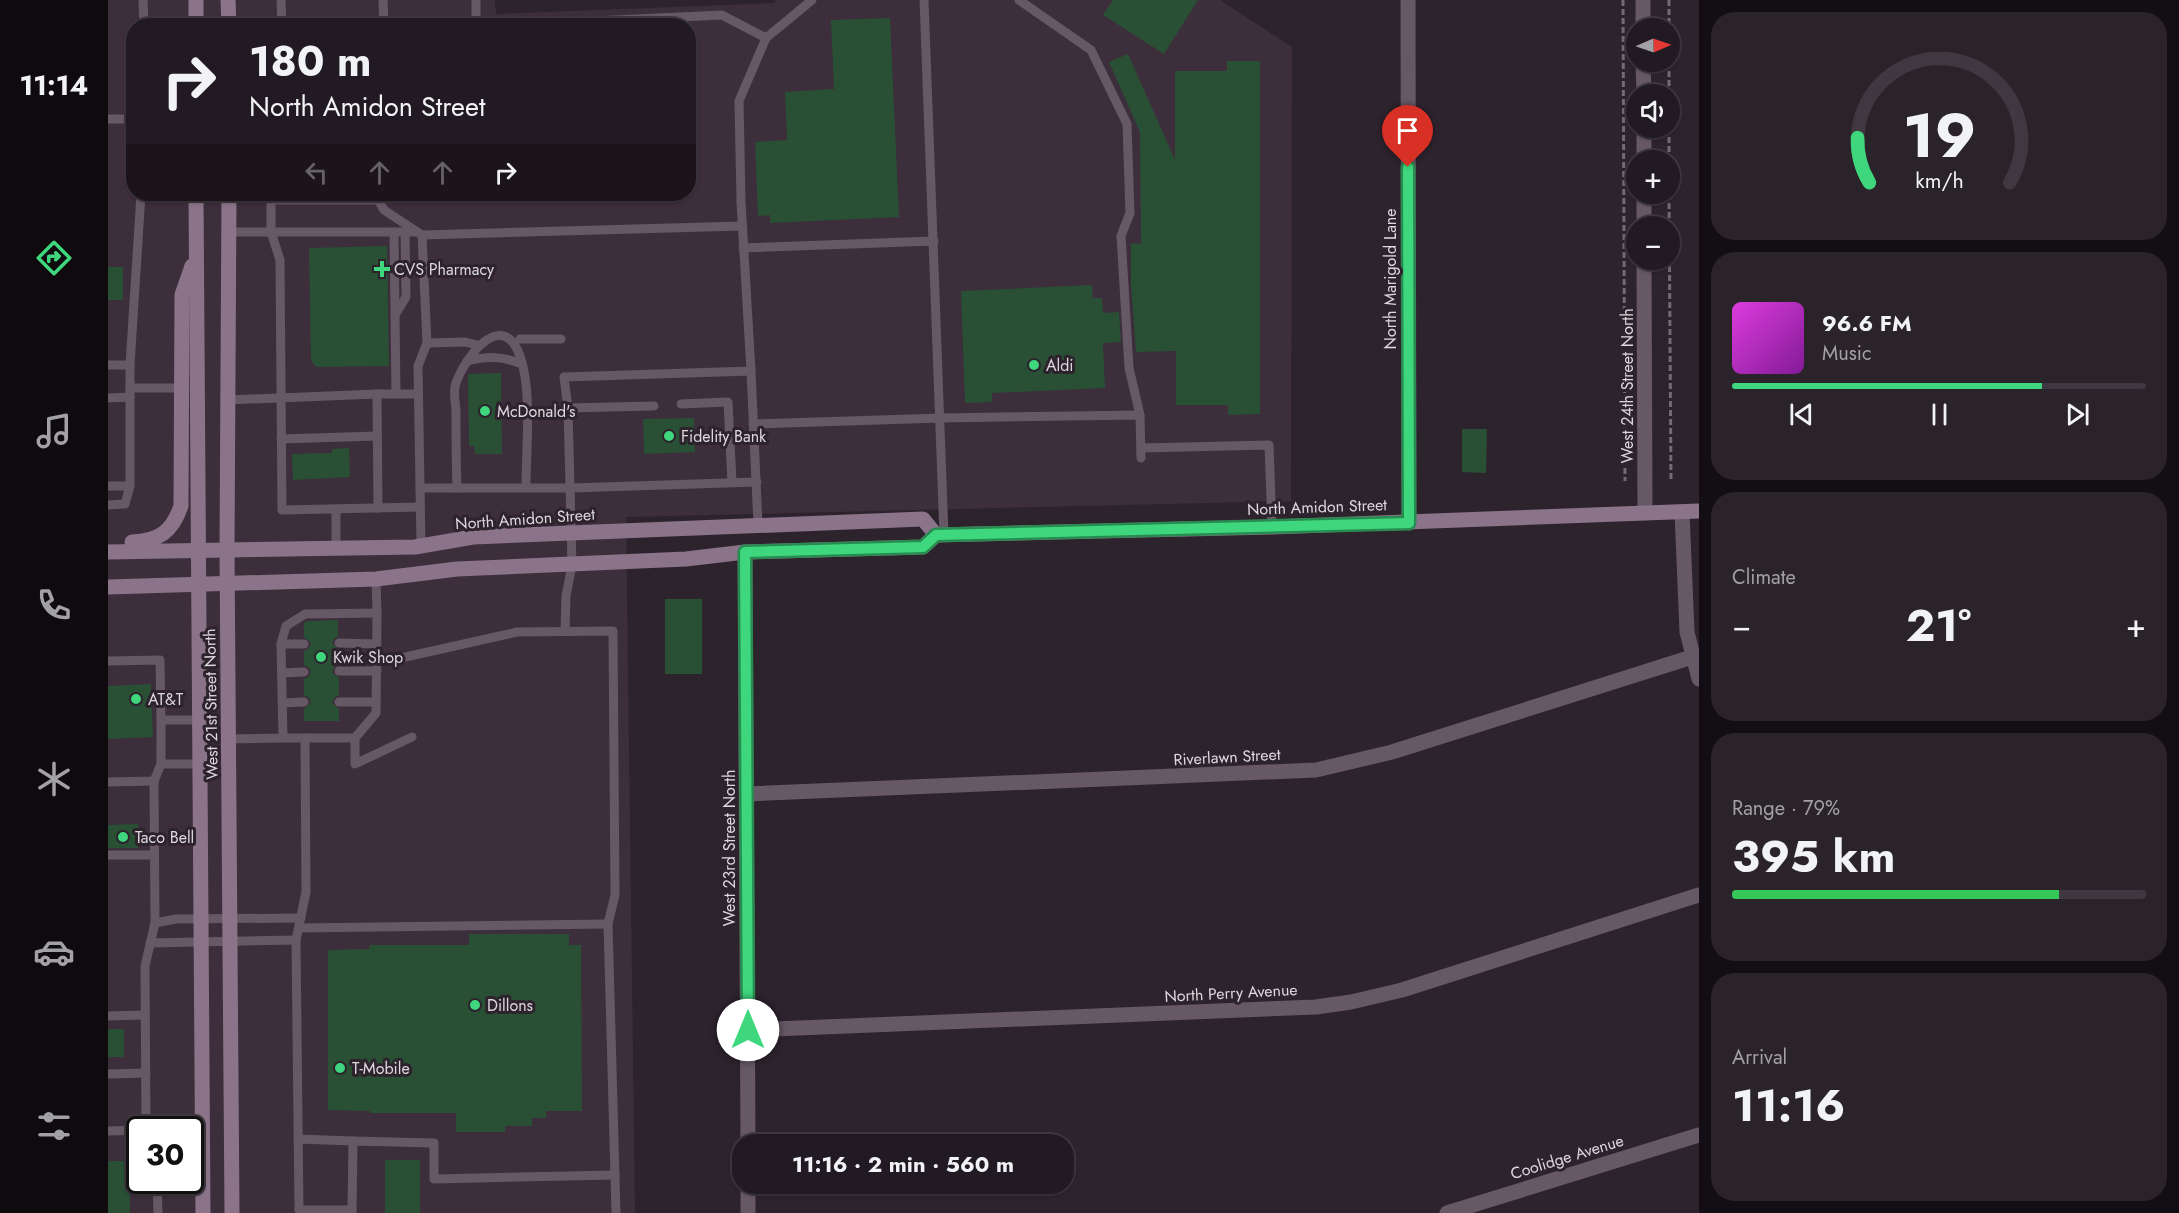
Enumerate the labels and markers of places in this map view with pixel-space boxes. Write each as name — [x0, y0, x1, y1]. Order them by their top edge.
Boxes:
pin — [1382, 105, 1433, 167]
place label: CVS Pharmacy — [394, 258, 495, 281]
marker: CVS Pharmacy — [375, 262, 389, 276]
place label: Aldi — [1046, 354, 1074, 377]
marker: Aldi — [1027, 358, 1041, 372]
place label: McDonald's — [497, 400, 576, 423]
marker: McDonald's — [478, 404, 492, 418]
place label: Fidelity Bank — [681, 425, 767, 448]
marker: Fidelity Bank — [662, 429, 676, 443]
place label: Kwik Shop — [333, 646, 403, 669]
marker: Kwik Shop — [314, 650, 328, 664]
place label: AT&T — [148, 688, 184, 711]
marker: AT&T — [129, 692, 143, 706]
place label: Taco Bell — [135, 826, 194, 849]
marker: Taco Bell — [116, 830, 130, 844]
place label: Dillons — [487, 994, 533, 1017]
marker: Dillons — [468, 998, 482, 1012]
place label: T-Mobile — [352, 1057, 410, 1080]
marker: T-Mobile — [333, 1061, 347, 1075]

